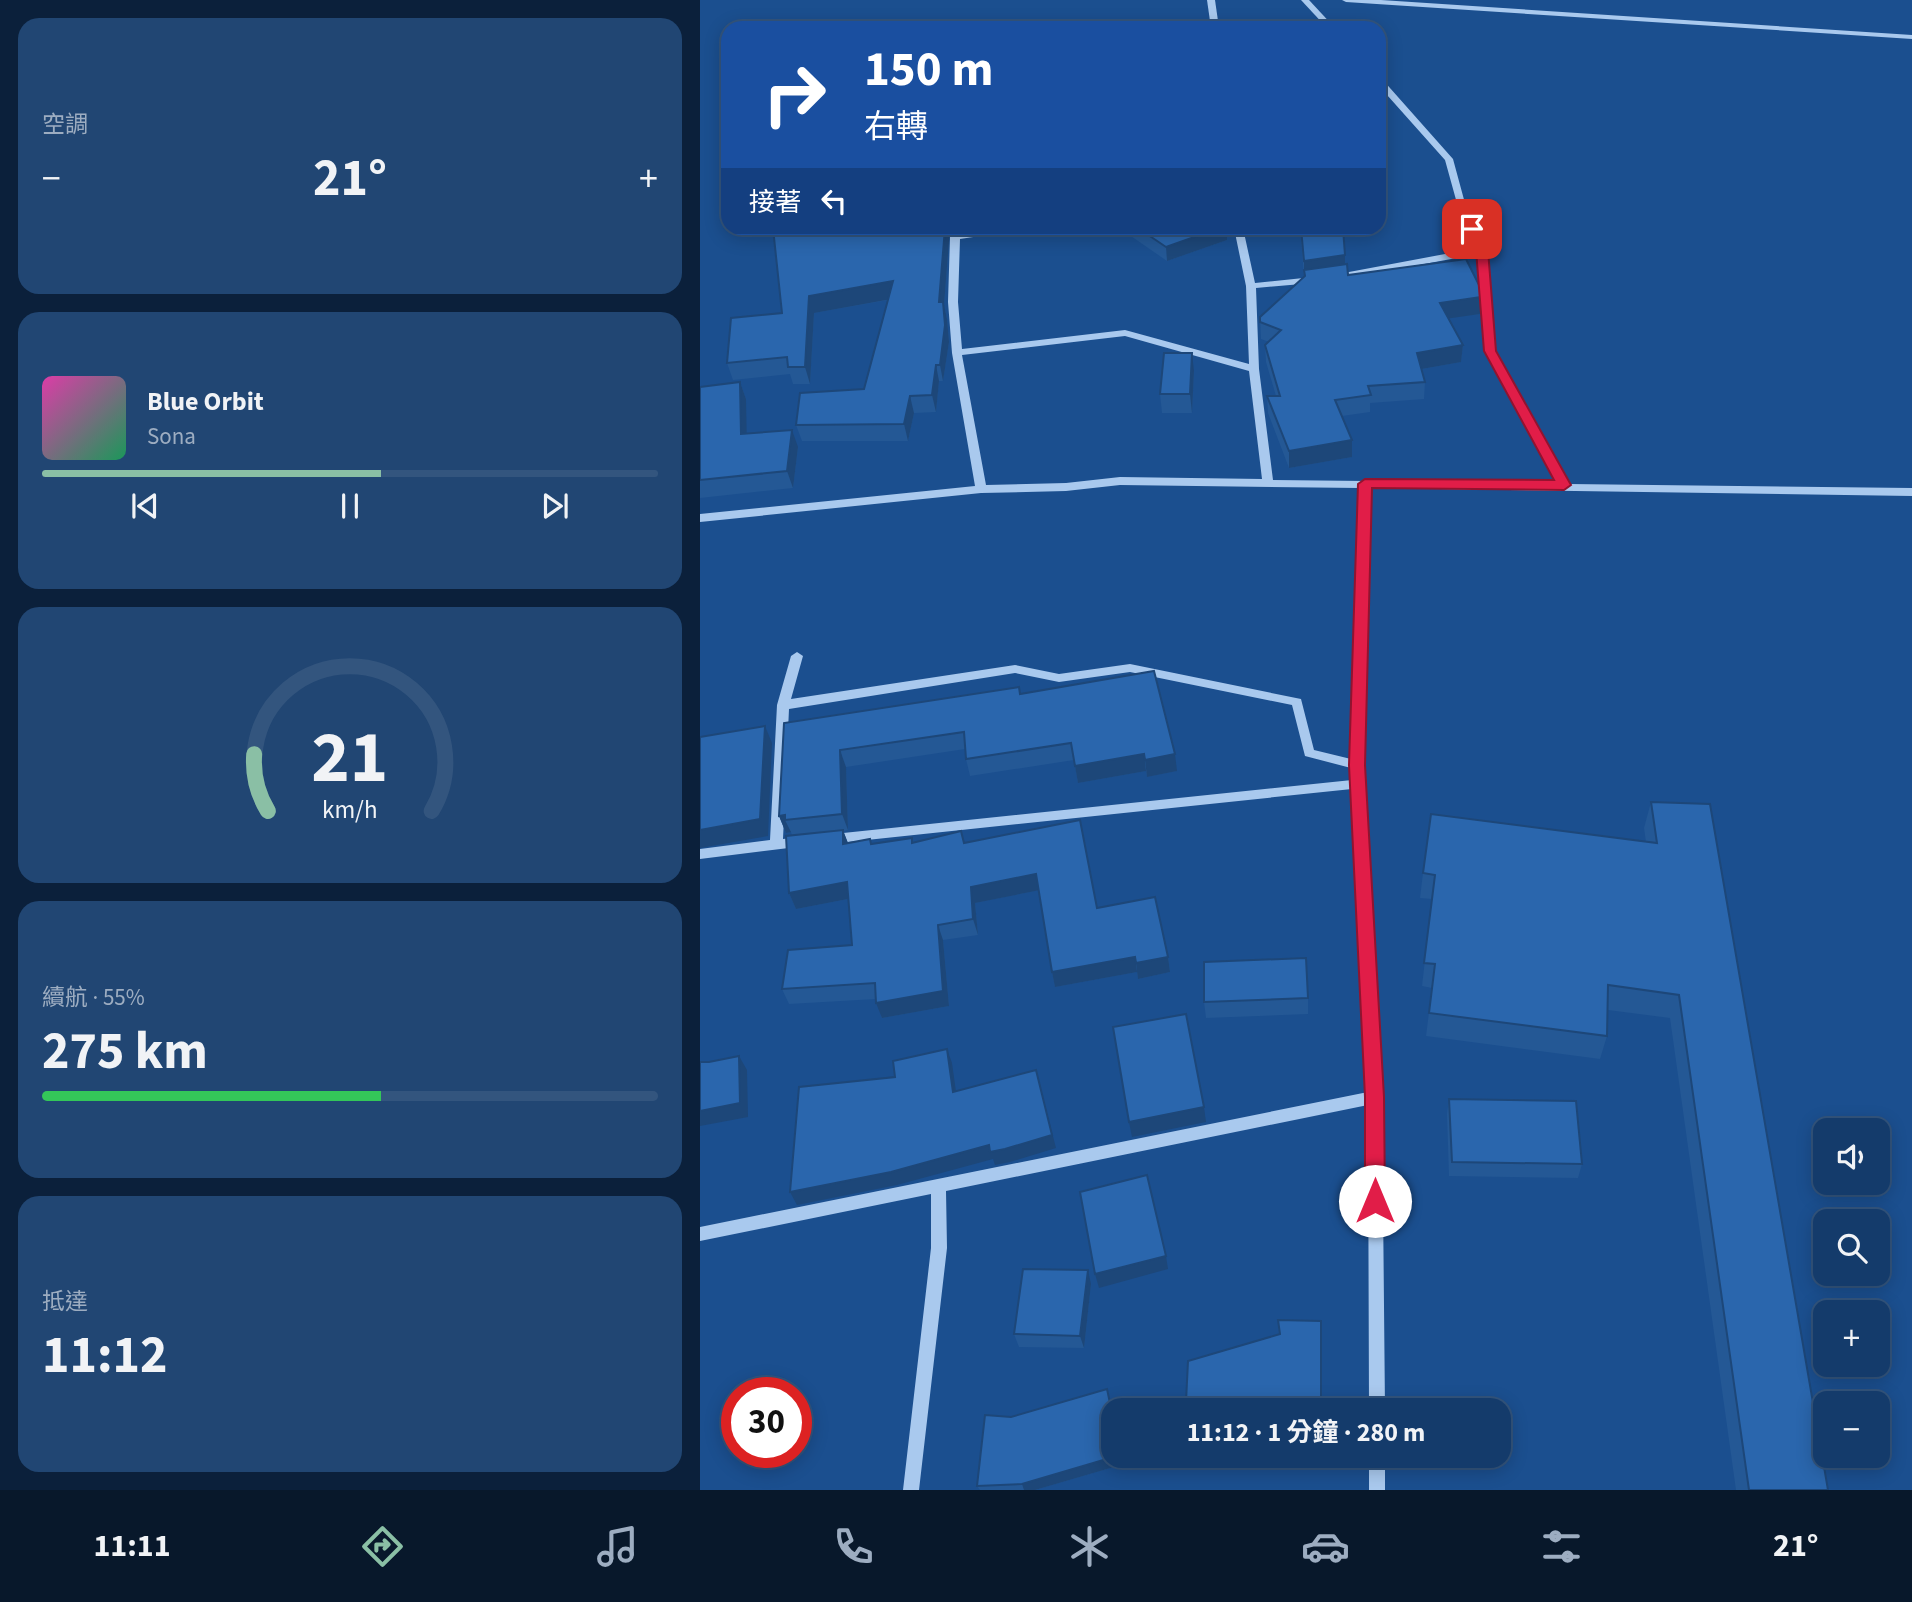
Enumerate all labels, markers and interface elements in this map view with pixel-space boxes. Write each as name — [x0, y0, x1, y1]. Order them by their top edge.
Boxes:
text: 150 m — [864, 35, 993, 105]
icon: right — [749, 49, 840, 140]
text: 右轉 — [864, 104, 928, 150]
text: 空調 — [42, 108, 88, 141]
text: 21° — [313, 142, 387, 216]
text: − — [42, 152, 61, 206]
text: + — [639, 152, 658, 206]
icon: left — [815, 182, 853, 220]
text: 接著 — [749, 184, 801, 221]
pin — [1442, 199, 1502, 259]
icon: arrive — [1453, 210, 1491, 248]
text: Blue Orbit — [147, 383, 264, 420]
text: Sona — [147, 420, 196, 453]
icon: previous — [126, 487, 164, 525]
icon: pause — [331, 487, 369, 525]
icon: next — [536, 487, 574, 525]
text: 21 — [312, 706, 388, 810]
text: km/h — [322, 792, 378, 828]
text: 續航 · 55% — [42, 981, 145, 1014]
text: 275 km — [42, 1015, 208, 1089]
map controls — [1813, 1118, 1890, 1468]
button: sound — [1813, 1118, 1890, 1195]
position arrow — [1338, 1164, 1412, 1238]
button: search — [1813, 1209, 1890, 1286]
text: 抵達 — [42, 1285, 88, 1318]
button: + — [1813, 1300, 1890, 1377]
text: 11:12 — [42, 1319, 167, 1393]
speed limit sign: 30 — [721, 1377, 812, 1468]
button: − — [1813, 1391, 1890, 1468]
text: 11:12 · 1 分鐘 · 280 m — [1187, 1414, 1425, 1451]
icon: directions — [358, 1522, 407, 1571]
icon: music — [593, 1522, 642, 1571]
icon: phone — [829, 1522, 878, 1571]
icon: climate — [1065, 1522, 1114, 1571]
icon: car — [1301, 1522, 1350, 1571]
icon: filters — [1537, 1522, 1586, 1571]
text: 11:11 — [93, 1523, 171, 1569]
text: 21° — [1773, 1523, 1818, 1569]

